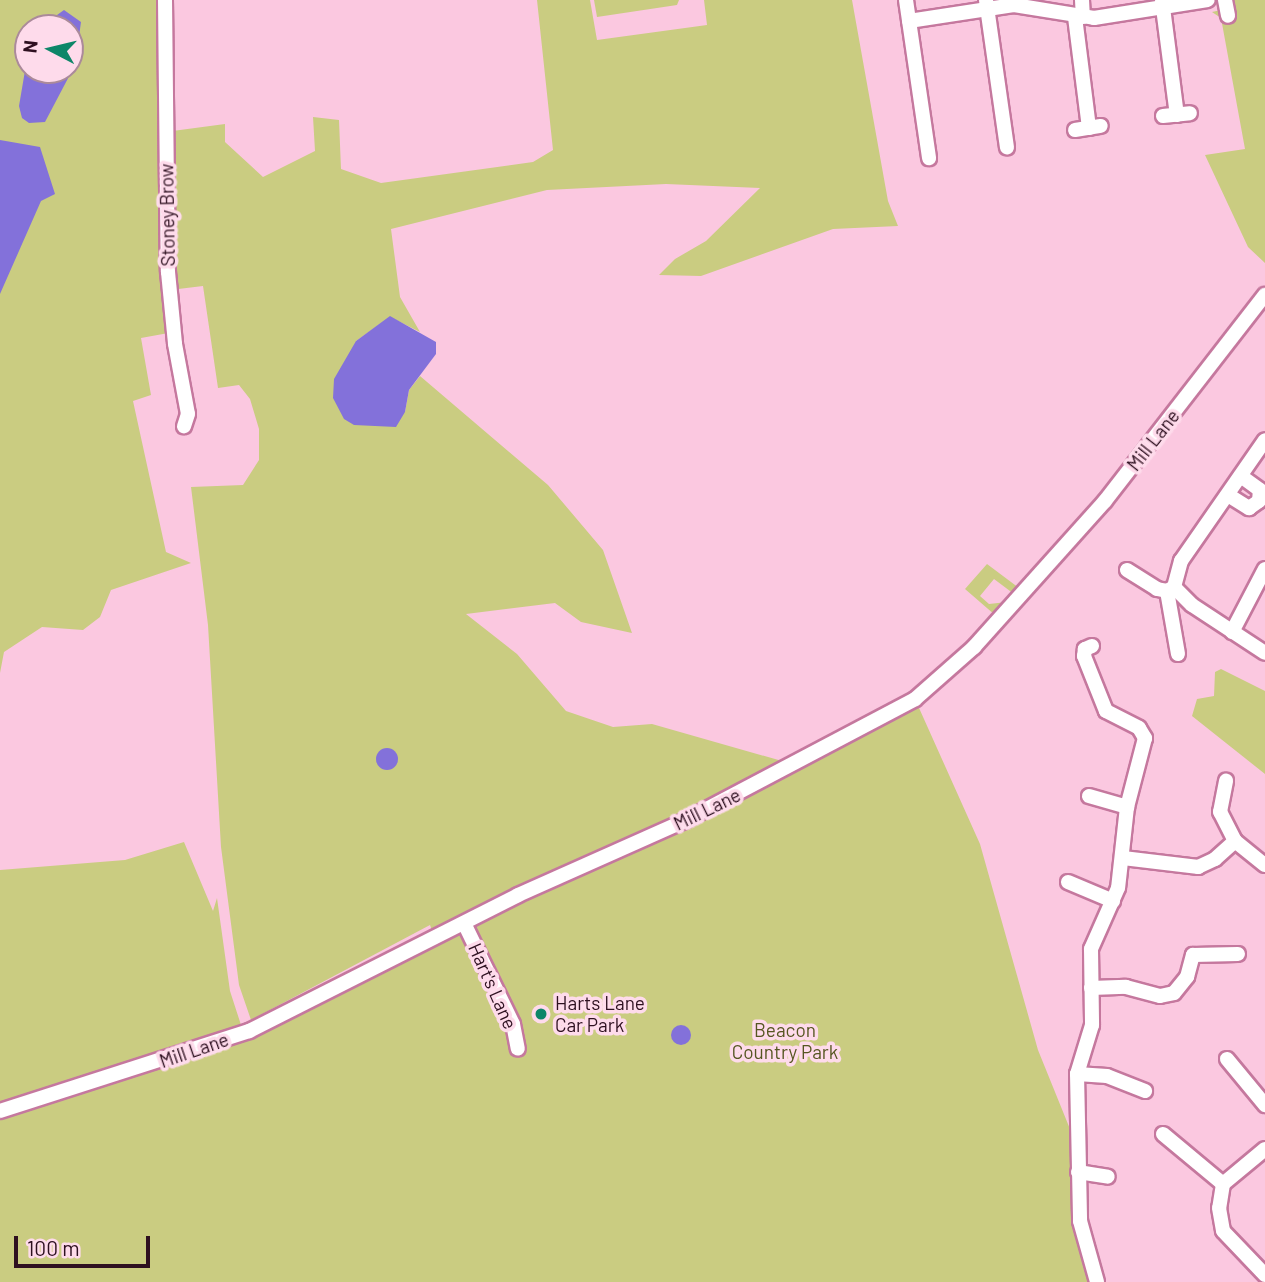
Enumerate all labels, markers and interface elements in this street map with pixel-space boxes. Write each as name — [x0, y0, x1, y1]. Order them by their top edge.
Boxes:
north arrow — [14, 14, 84, 84]
text: N — [17, 39, 42, 54]
street label: Stoney Brow — [155, 163, 179, 267]
street label: Mill Lane — [1122, 405, 1184, 475]
street label: Mill Lane — [670, 783, 744, 835]
street label: Hart's Lane — [464, 939, 522, 1033]
place label: Harts Lane Car Park — [555, 992, 645, 1036]
marker: Harts Lane Car Park — [533, 1006, 549, 1022]
park label: Beacon Country Park — [732, 1019, 838, 1063]
street label: Mill Lane — [156, 1028, 232, 1072]
scale bar — [18, 1222, 154, 1266]
text: 100 m — [27, 1235, 80, 1260]

